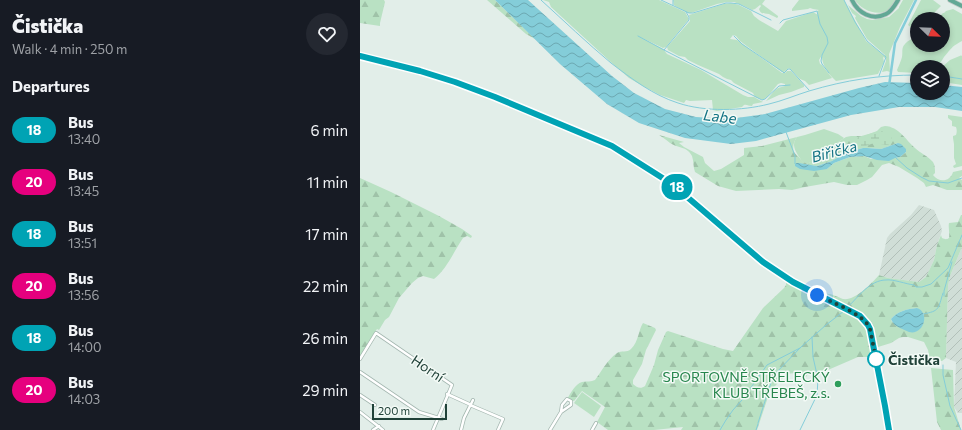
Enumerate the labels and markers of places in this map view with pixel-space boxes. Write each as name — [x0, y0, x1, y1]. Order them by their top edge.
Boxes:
marker: Čistička — [867, 350, 885, 368]
place label: Čistička — [888, 351, 940, 368]
place label: SPORTOVNĚ STŘELECKÝ KLUB TŘEBEŠ, z.s. — [663, 368, 830, 401]
marker: SPORTOVNĚ STŘELECKÝ KLUB TŘEBEŠ, z.s. — [833, 379, 843, 389]

